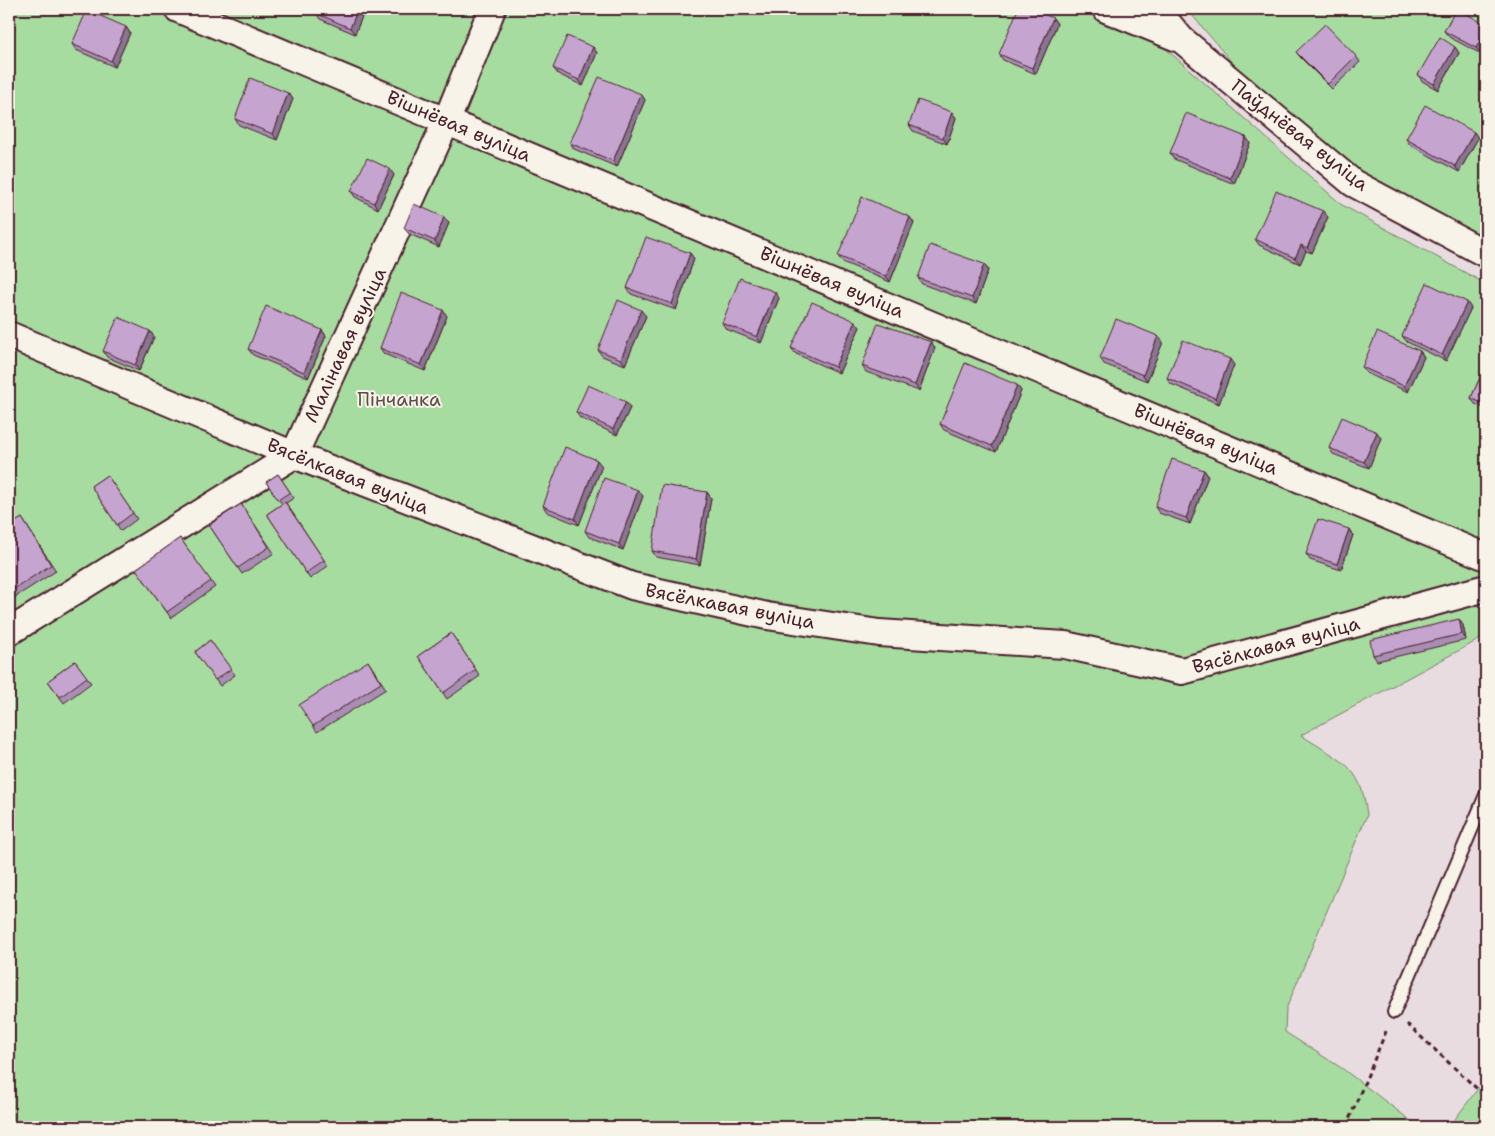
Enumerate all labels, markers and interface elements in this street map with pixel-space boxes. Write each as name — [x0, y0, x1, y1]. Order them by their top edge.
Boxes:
street label: Паўднёвая вуліца — [1226, 74, 1374, 197]
street label: Вішнёвая вуліца — [383, 84, 535, 168]
street label: Вішнёвая вуліца — [756, 240, 908, 324]
street label: Малінавая вуліца — [298, 263, 392, 426]
park label: Пінчанка — [357, 387, 441, 412]
street label: Вішнёвая вуліца — [1130, 397, 1282, 481]
street label: Вясёлкавая вуліца — [263, 432, 433, 520]
street label: Вясёлкавая вуліца — [643, 577, 817, 635]
street label: Вясёлкавая вуліца — [1190, 611, 1363, 679]

